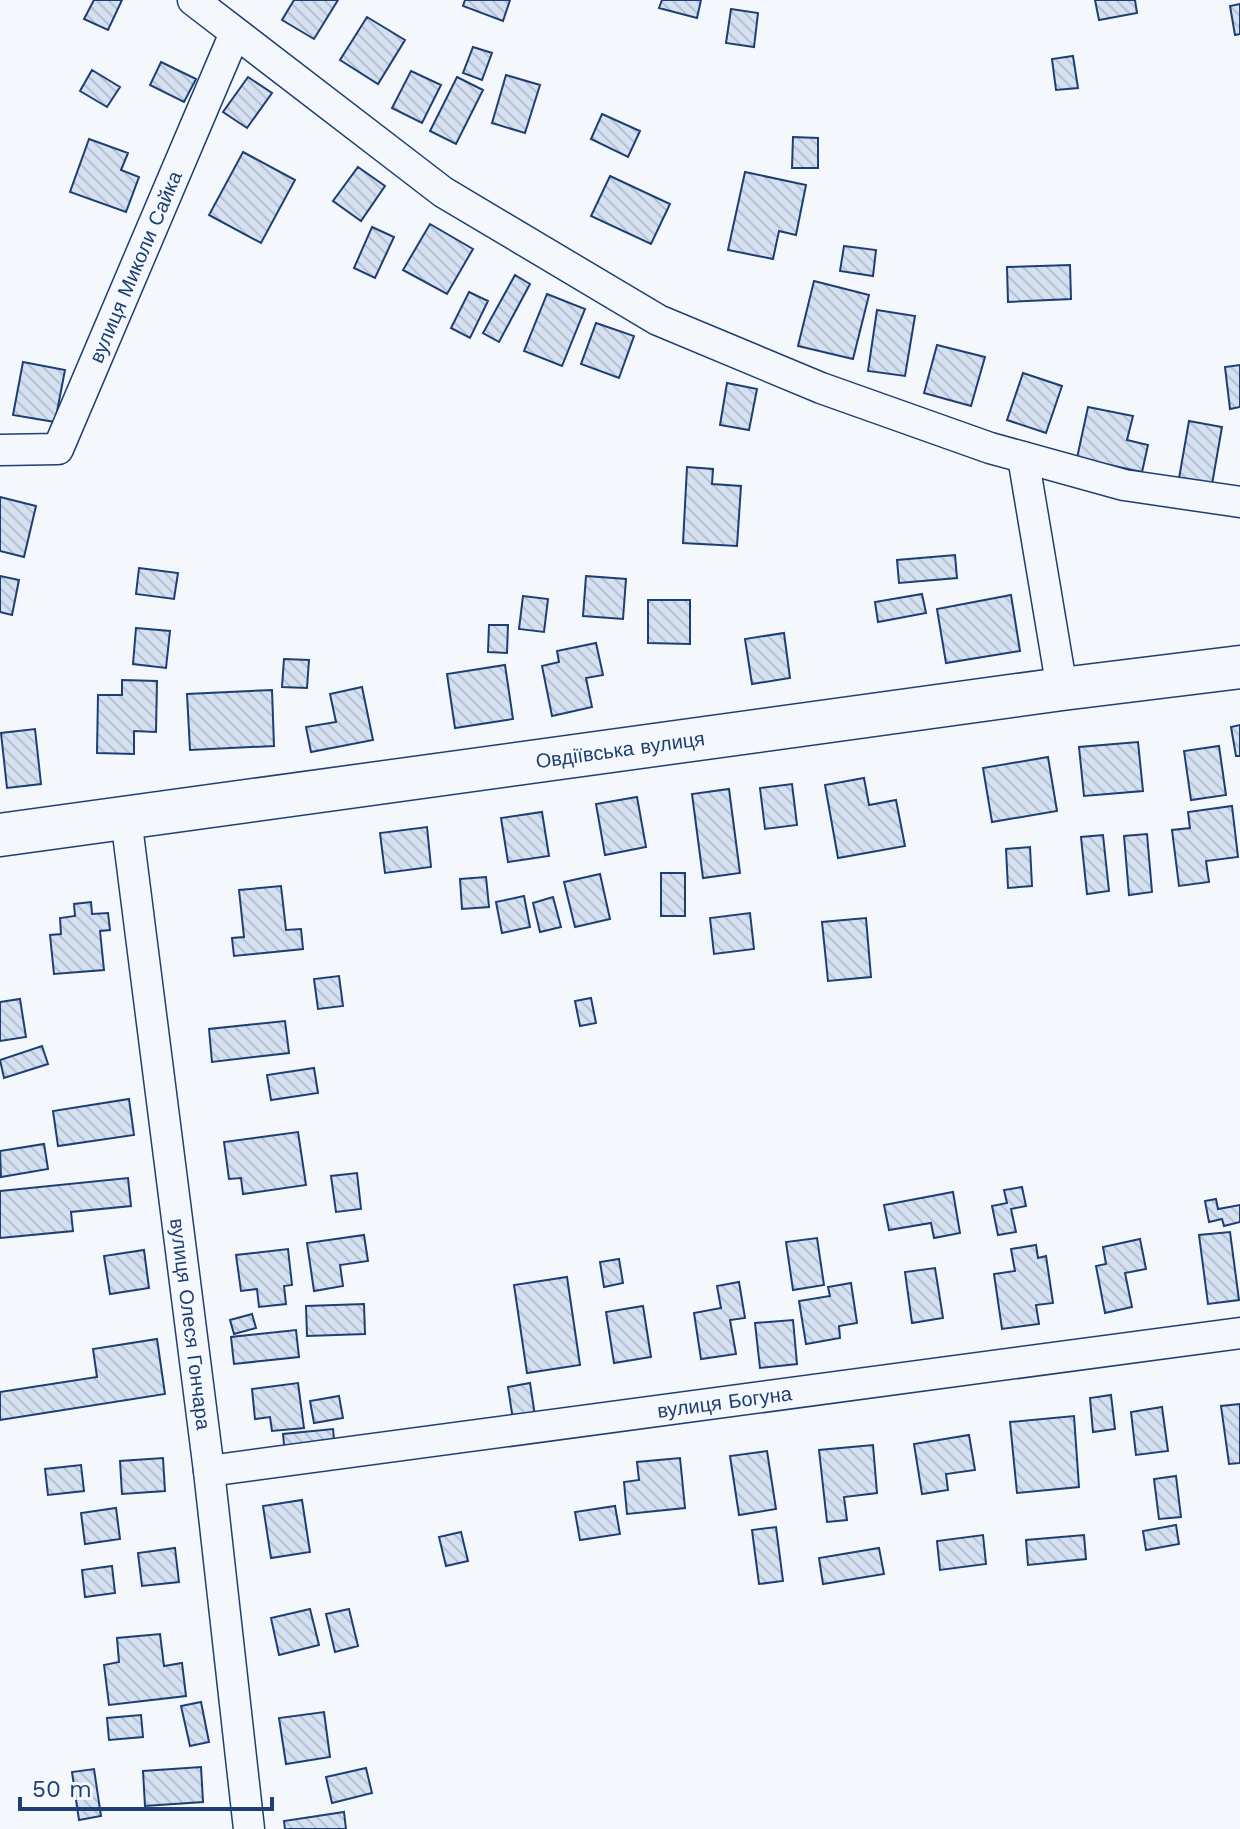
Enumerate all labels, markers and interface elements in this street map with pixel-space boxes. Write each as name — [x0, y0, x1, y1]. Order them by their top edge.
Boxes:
street label: вулиця Миколи Сайка — [84, 166, 187, 366]
street label: Овдіївська вулиця — [534, 726, 706, 773]
street label: вулиця Олеся Гончара — [165, 1217, 216, 1432]
street label: вулиця Богуна — [656, 1381, 794, 1423]
scale bar — [20, 1761, 272, 1811]
text: 50 m — [32, 1775, 92, 1803]

